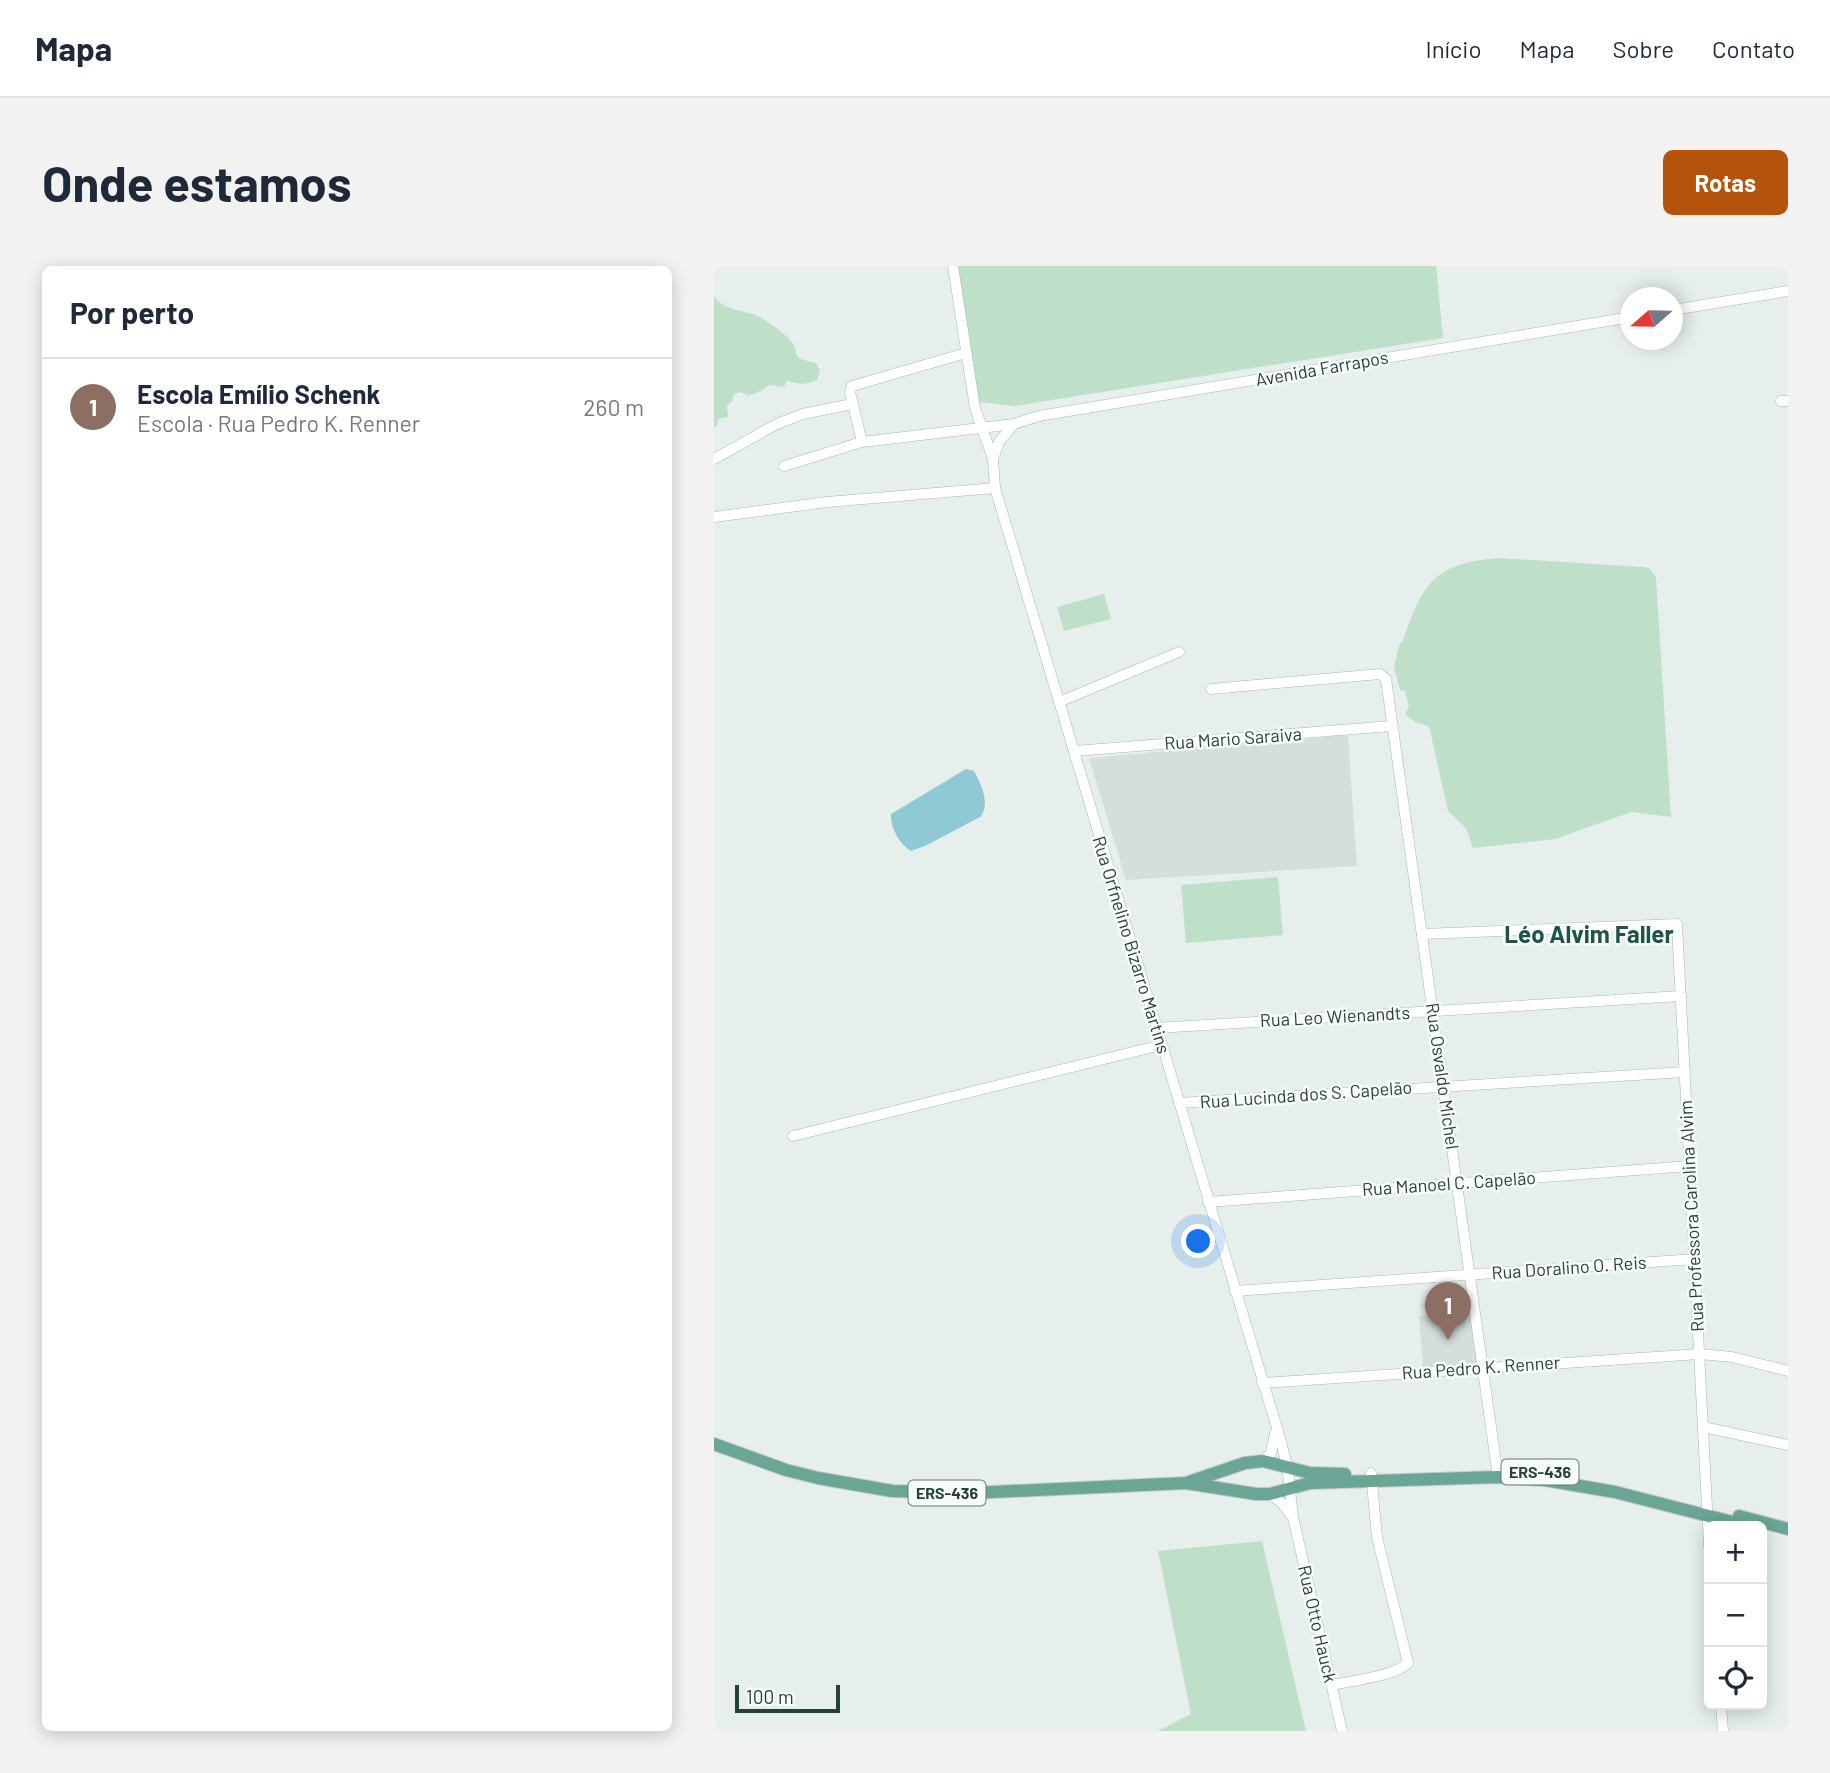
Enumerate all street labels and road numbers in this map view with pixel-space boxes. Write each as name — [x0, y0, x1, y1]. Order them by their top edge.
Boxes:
street label: Avenida Farrapos — [1254, 345, 1390, 391]
street label: Rua Mario Saraiva — [1164, 722, 1302, 754]
street label: Rua Orfnelino Bizarro Martins — [1088, 833, 1176, 1056]
street label: Rua Leo Wienandts — [1259, 1001, 1411, 1031]
street label: Rua Osvaldo Michel — [1422, 1001, 1464, 1151]
street label: Rua Lucinda dos S. Capelão — [1199, 1076, 1413, 1112]
street label: Rua Professora Carolina Alvim — [1674, 1100, 1708, 1332]
street label: Rua Manoel C. Capelão — [1361, 1166, 1537, 1200]
street label: Rua Doralino O. Reis — [1491, 1251, 1647, 1283]
street label: Rua Pedro K. Renner — [1401, 1350, 1561, 1384]
road number: ERS-436 — [1502, 1460, 1578, 1484]
road number: ERS-436 — [908, 1480, 986, 1506]
street label: Rua Otto Hauck — [1294, 1563, 1342, 1685]

